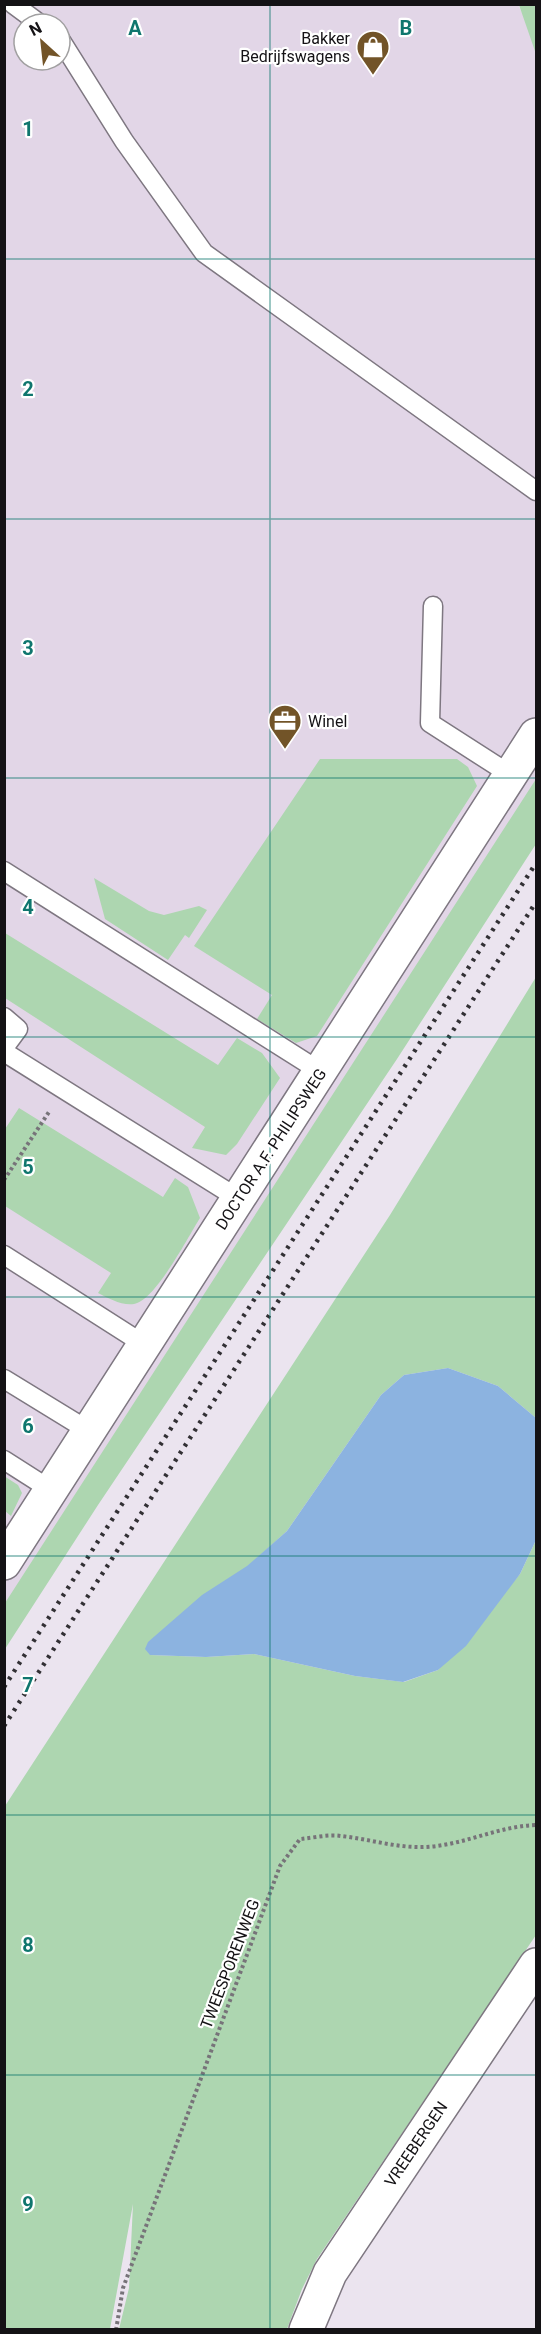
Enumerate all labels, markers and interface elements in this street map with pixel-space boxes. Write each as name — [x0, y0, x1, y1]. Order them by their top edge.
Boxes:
north arrow — [12, 12, 72, 72]
text: A — [128, 16, 142, 40]
text: B — [400, 16, 412, 40]
text: N — [26, 18, 45, 40]
place label: Bakker Bedrijfswagens — [240, 29, 351, 66]
shop icon: Bakker Bedrijfswagens — [355, 29, 391, 76]
text: 1 — [22, 117, 34, 141]
text: 2 — [22, 377, 34, 401]
text: 3 — [22, 636, 34, 660]
office icon: Winel — [267, 703, 303, 750]
place label: Winel — [308, 712, 347, 731]
text: 4 — [22, 895, 34, 919]
street label: DOCTOR A.F. PHILIPSWEG — [212, 1065, 330, 1233]
text: 5 — [22, 1155, 34, 1179]
text: 6 — [22, 1414, 34, 1438]
text: 7 — [22, 1673, 34, 1697]
street label: TWEESPORENWEG — [197, 1897, 263, 2031]
text: 8 — [22, 1933, 34, 1957]
street label: VREEBERGEN — [381, 2098, 451, 2190]
text: 9 — [22, 2192, 34, 2216]

